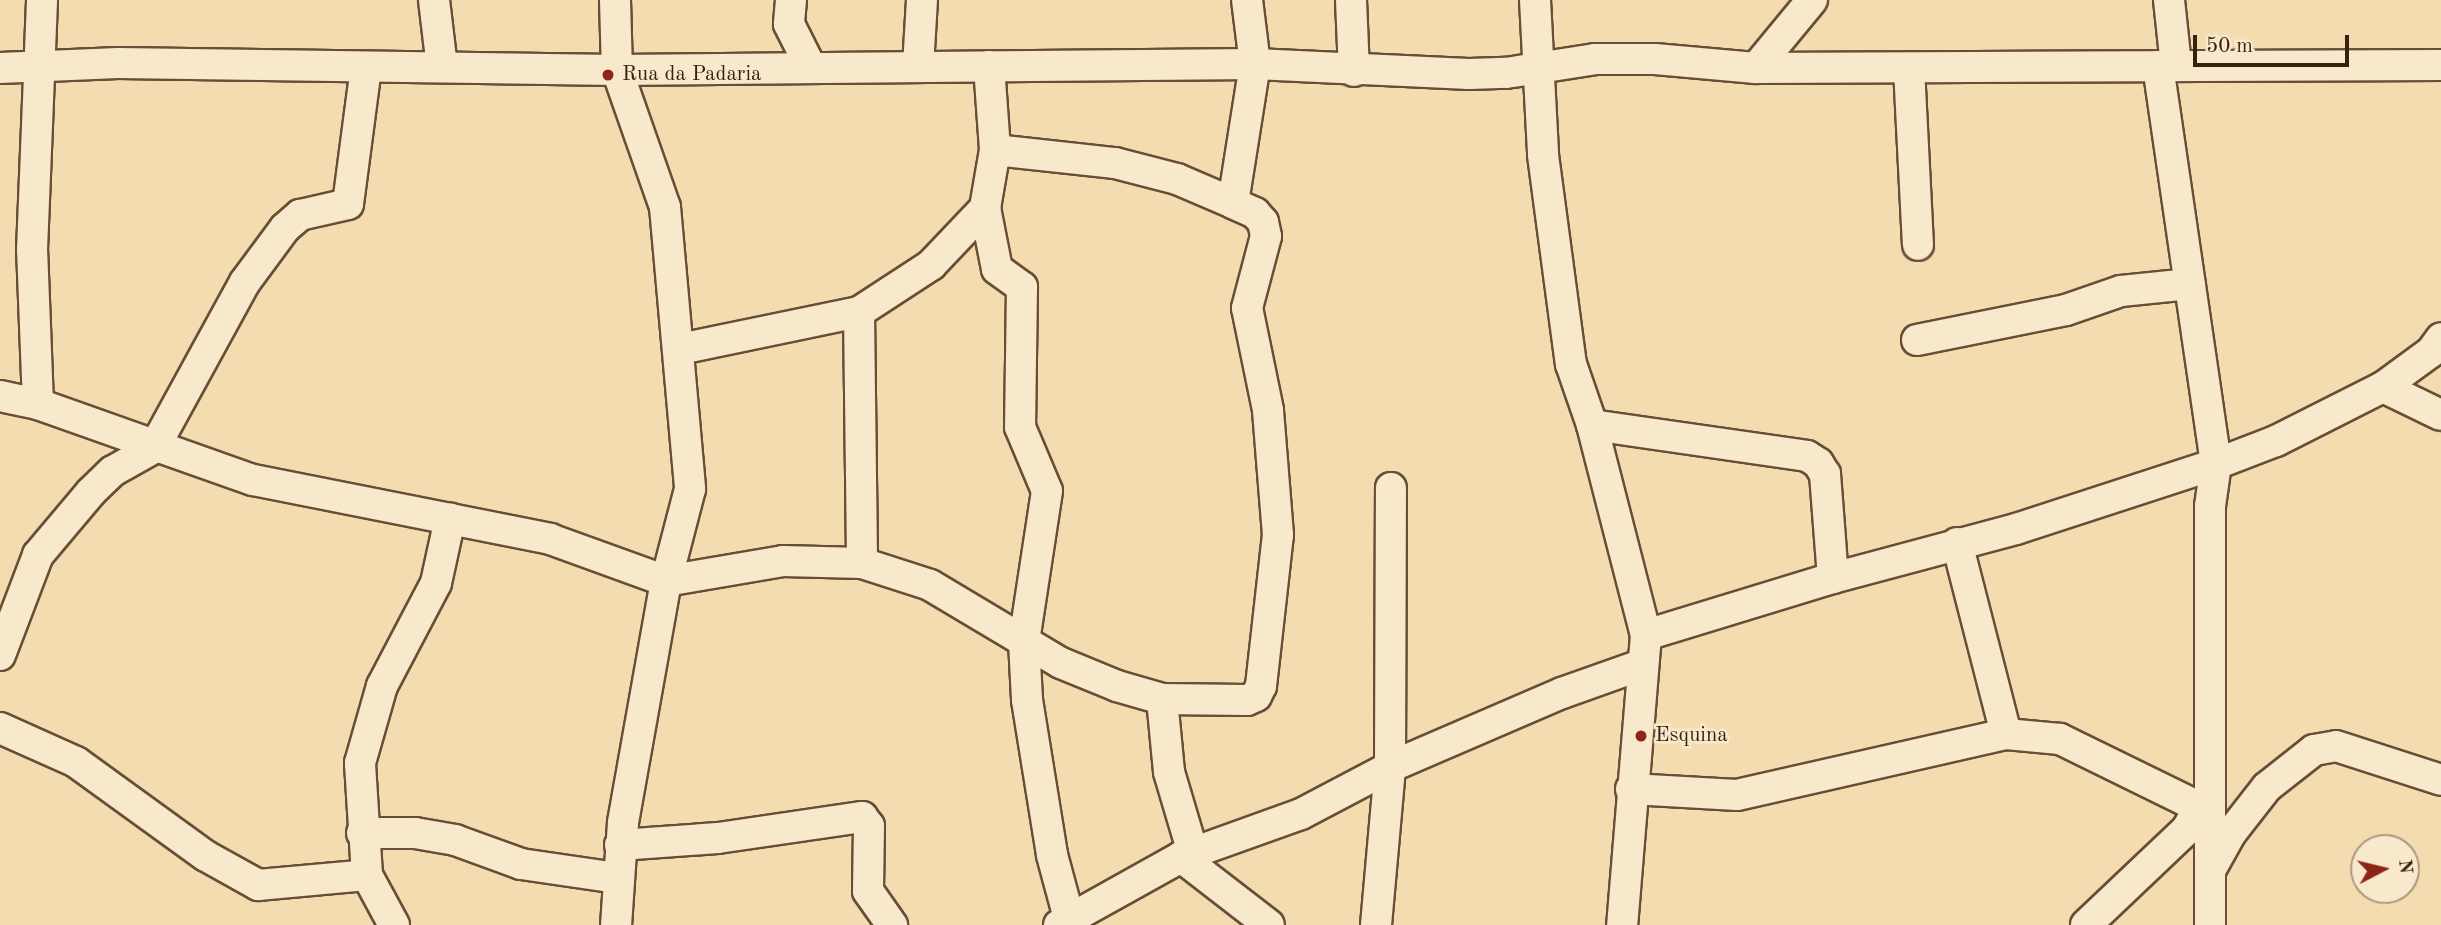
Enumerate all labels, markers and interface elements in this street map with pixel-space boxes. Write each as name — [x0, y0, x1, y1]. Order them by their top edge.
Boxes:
scale bar — [2196, 21, 2352, 65]
text: 50 m — [2206, 36, 2253, 57]
place label: Rua da Padaria — [622, 62, 761, 88]
marker: Rua da Padaria — [600, 67, 616, 83]
place label: Esquina — [1655, 723, 1728, 749]
marker: Esquina — [1633, 728, 1649, 744]
north arrow — [2350, 834, 2420, 904]
text: N — [2394, 858, 2415, 875]

